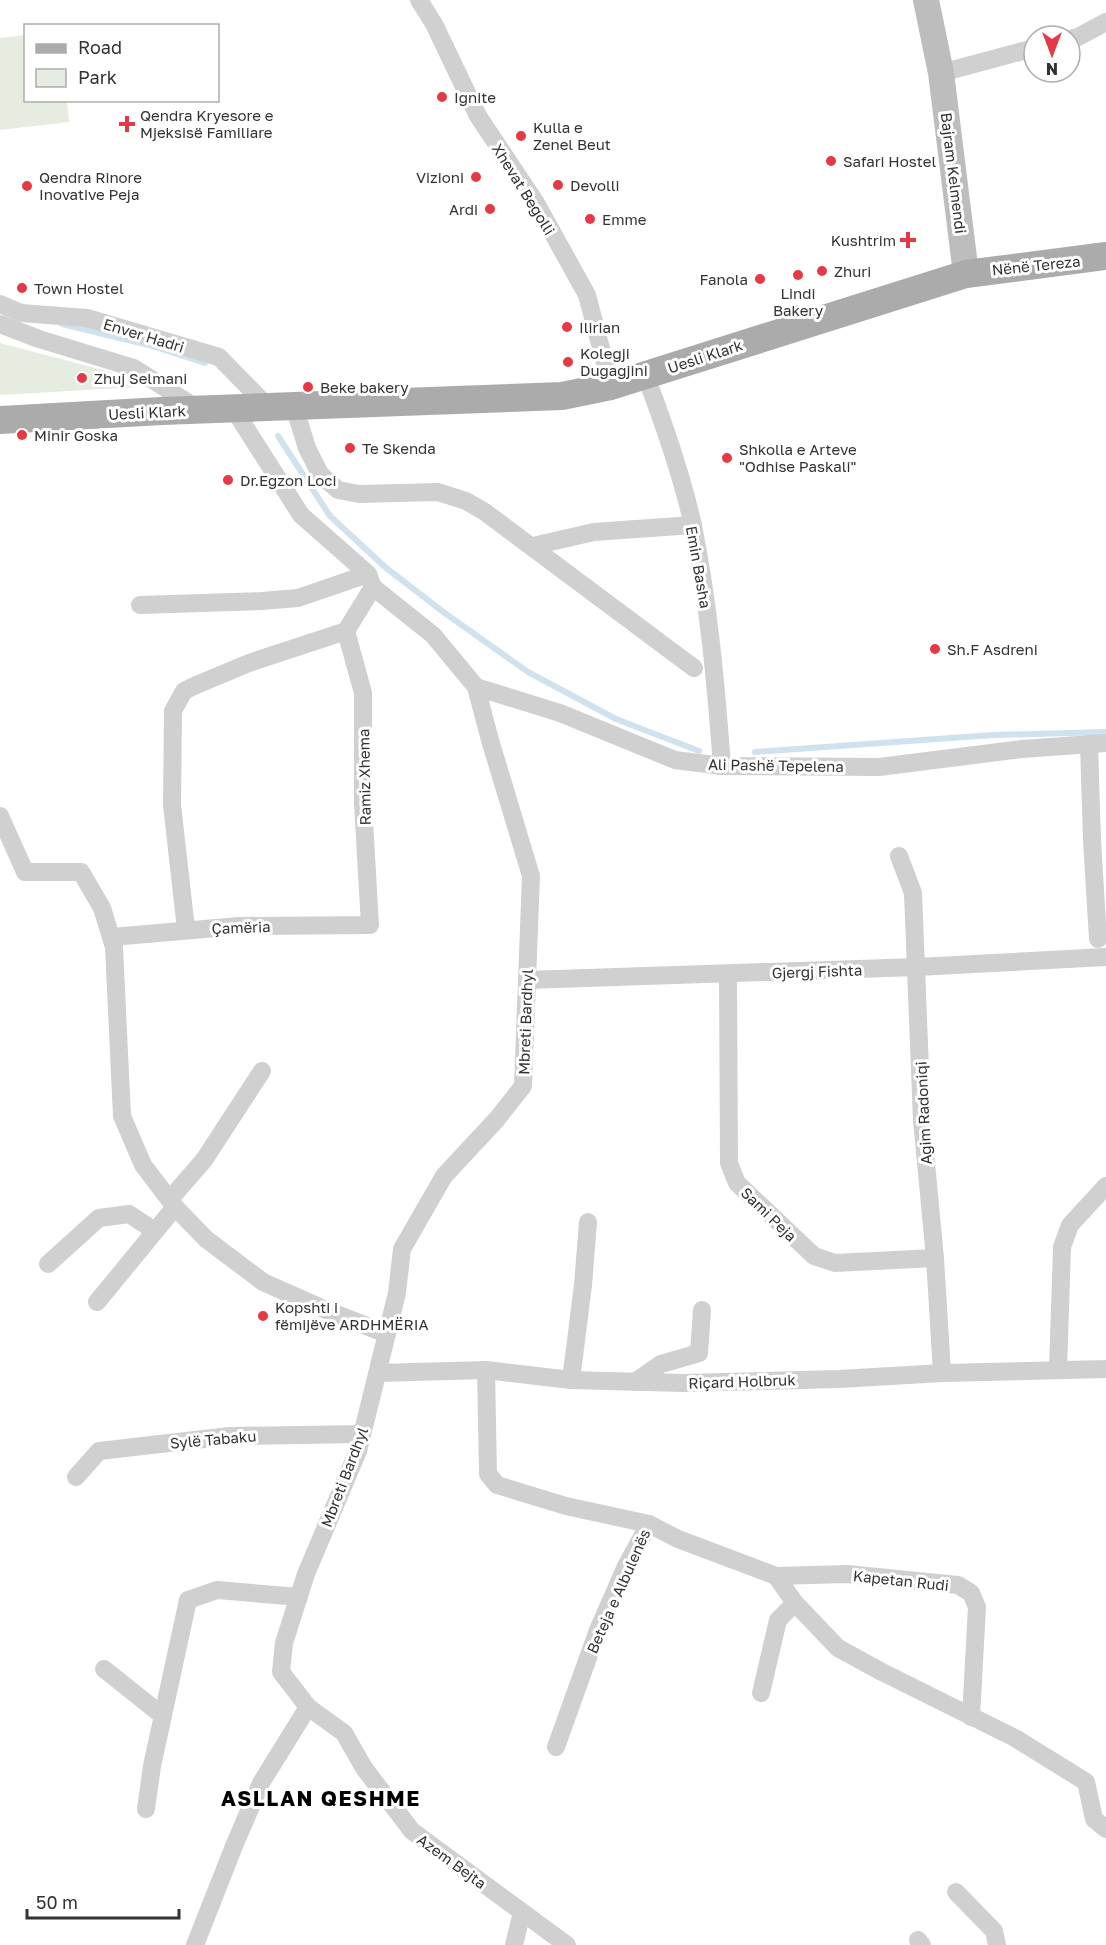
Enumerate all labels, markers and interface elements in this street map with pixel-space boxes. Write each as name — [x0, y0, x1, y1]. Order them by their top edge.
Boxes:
legend — [24, 24, 219, 102]
north arrow — [1022, 24, 1082, 84]
text: Road — [78, 36, 122, 58]
text: N — [1046, 59, 1058, 79]
text: Park — [78, 66, 117, 88]
place label: Ignite — [454, 88, 496, 106]
marker: Ignite — [435, 90, 449, 104]
place label: Qendra Kryesore e Mjeksisë Familiare — [140, 106, 274, 141]
street label: Bajram Kelmendi — [938, 111, 970, 235]
marker: Qendra Kryesore e Mjeksisë Familiare — [118, 115, 136, 133]
place label: Kulla e Zenel Beut — [533, 118, 611, 153]
marker: Kulla e Zenel Beut — [514, 129, 528, 143]
street label: Xhevat Begolli — [489, 140, 559, 238]
place label: Safari Hostel — [843, 152, 936, 170]
marker: Safari Hostel — [824, 154, 838, 168]
place label: Qendra Rinore Inovative Peja — [39, 168, 142, 203]
place label: Vizioni — [416, 168, 464, 186]
marker: Vizioni — [469, 170, 483, 184]
place label: Devolli — [570, 176, 620, 194]
marker: Devolli — [551, 178, 565, 192]
marker: Qendra Rinore Inovative Peja — [20, 179, 34, 193]
place label: Ardi — [449, 200, 478, 218]
marker: Ardi — [483, 202, 497, 216]
place label: Emme — [602, 210, 647, 228]
marker: Emme — [583, 212, 597, 226]
place label: Kushtrim — [831, 231, 896, 249]
marker: Kushtrim — [901, 233, 915, 247]
street label: Nënë Tereza — [991, 251, 1081, 279]
place label: Zhuri — [834, 262, 871, 280]
marker: Zhuri — [815, 264, 829, 278]
marker: Lindi Bakery — [791, 268, 805, 282]
place label: Fanola — [699, 270, 748, 288]
marker: Fanola — [753, 272, 767, 286]
place label: Town Hostel — [34, 279, 124, 297]
marker: Town Hostel — [15, 281, 29, 295]
place label: Lindi Bakery — [773, 284, 824, 319]
street label: Enver Hadri — [101, 314, 187, 356]
place label: Ilirian — [579, 318, 620, 336]
marker: Ilirian — [560, 320, 574, 334]
street label: Uesli Klark — [665, 335, 745, 377]
place label: Kolegji Dugagjini — [580, 344, 648, 379]
marker: Kolegji Dugagjini — [561, 355, 575, 369]
place label: Zhuj Selmani — [94, 369, 187, 387]
marker: Zhuj Selmani — [75, 371, 89, 385]
place label: Beke bakery — [320, 378, 409, 396]
marker: Beke bakery — [301, 380, 315, 394]
street label: Uesli Klark — [108, 401, 187, 423]
place label: Minir Goska — [34, 426, 118, 444]
marker: Minir Goska — [15, 428, 29, 442]
place label: Te Skenda — [362, 439, 436, 457]
place label: Shkolla e Arteve "Odhise Paskali" — [739, 440, 857, 475]
marker: Te Skenda — [343, 441, 357, 455]
marker: Shkolla e Arteve "Odhise Paskali" — [720, 451, 734, 465]
place label: Dr.Egzon Loci — [240, 471, 337, 489]
marker: Dr.Egzon Loci — [221, 473, 235, 487]
street label: Emin Basha — [683, 524, 715, 610]
place label: Sh.F Asdreni — [947, 640, 1038, 658]
marker: Sh.F Asdreni — [928, 642, 942, 656]
street label: Ramiz Xhema — [354, 728, 374, 826]
street label: Ali Pashë Tepelena — [708, 755, 844, 775]
street label: Çamëria — [211, 917, 271, 937]
street label: Gjergj Fishta — [771, 960, 863, 982]
street label: Mbreti Bardhyl — [514, 969, 536, 1075]
street label: Agim Radoniqi — [911, 1061, 935, 1165]
street label: Sami Peja — [738, 1183, 800, 1245]
place label: Kopshti i fëmijëve ARDHMËRIA — [275, 1298, 428, 1333]
marker: Kopshti i fëmijëve ARDHMËRIA — [256, 1309, 270, 1323]
street label: Riçard Holbruk — [688, 1370, 796, 1392]
street label: Mbreti Bardhyl — [317, 1424, 371, 1530]
street label: Sylë Tabaku — [169, 1426, 257, 1452]
street label: Beteja e Albulenës — [582, 1526, 654, 1656]
street label: Kapetan Rudi — [852, 1566, 950, 1594]
district label: ASLLAN QESHME — [221, 1785, 421, 1811]
street label: Azem Bejta — [414, 1830, 490, 1892]
scale bar — [27, 1882, 178, 1920]
text: 50 m — [36, 1891, 78, 1913]

